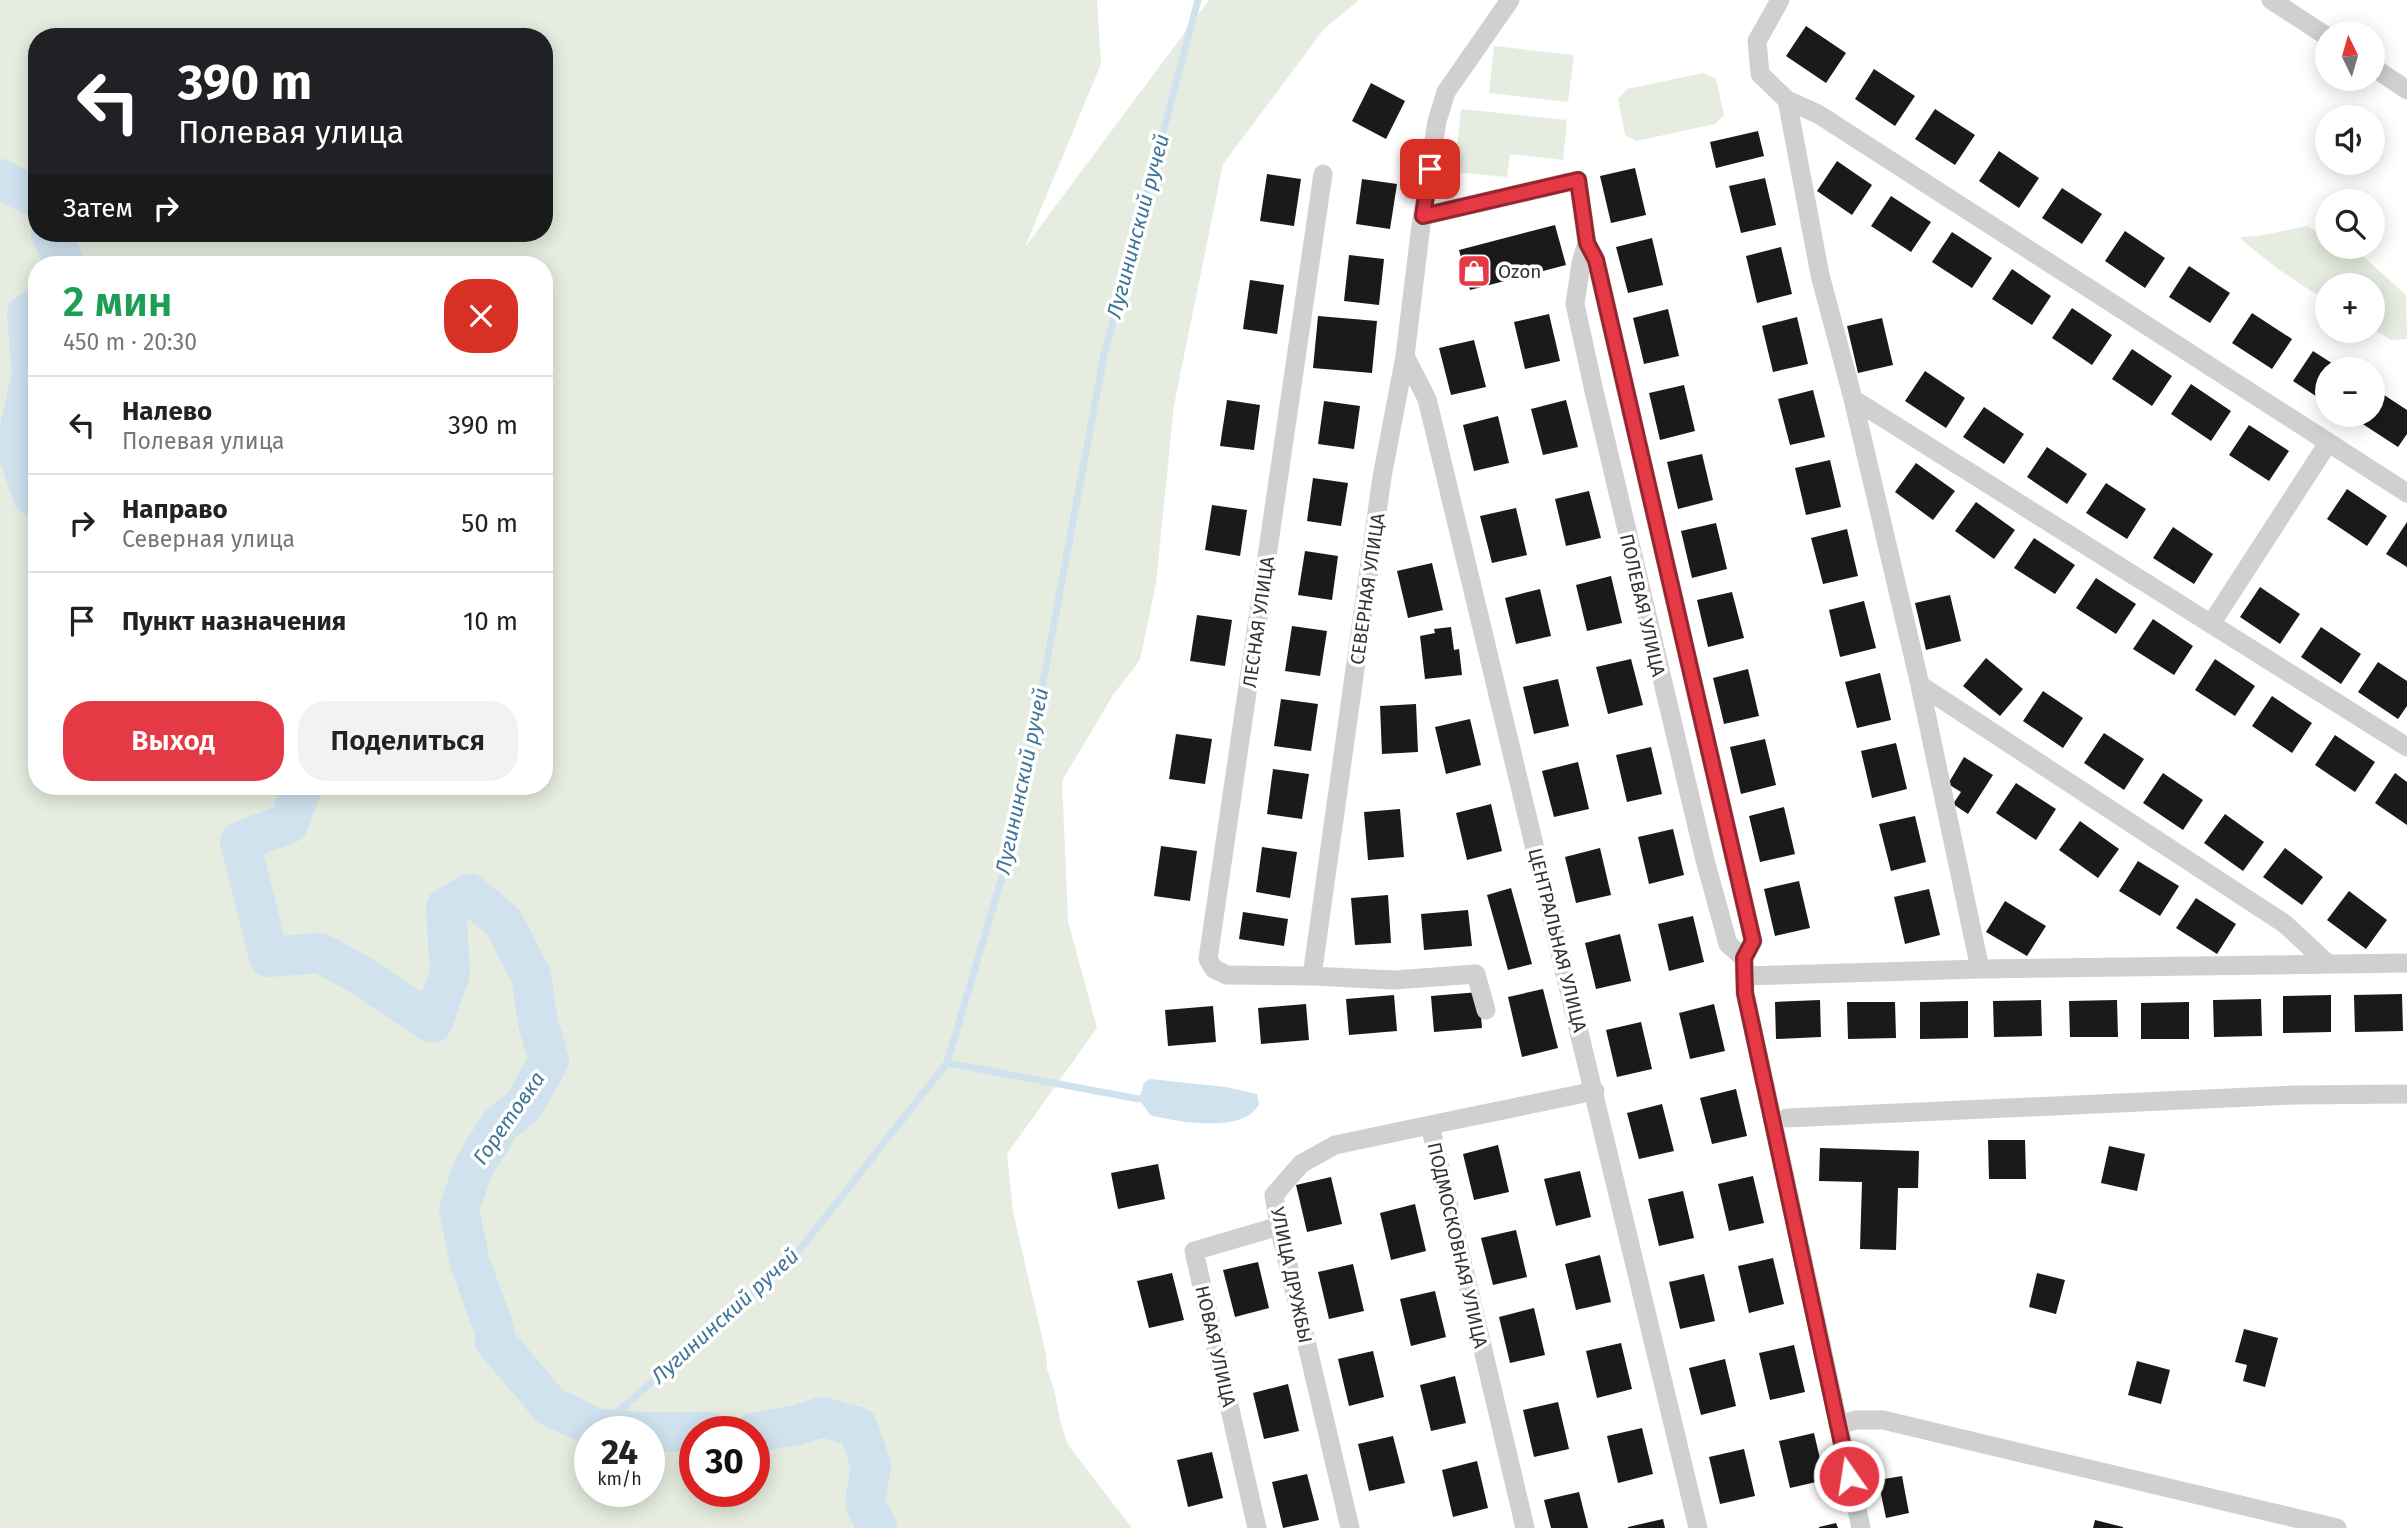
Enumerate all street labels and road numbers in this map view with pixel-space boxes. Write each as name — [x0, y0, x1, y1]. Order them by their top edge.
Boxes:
street label: СЕВЕРНАЯ УЛИЦА — [1345, 512, 1390, 666]
street label: ПОЛЕВАЯ УЛИЦА — [1615, 531, 1670, 679]
street label: ЛЕСНАЯ УЛИЦА — [1238, 555, 1279, 689]
street label: ЦЕНТРАЛЬНАЯ УЛИЦА — [1523, 846, 1592, 1035]
street label: ПОДМОСКОВНАЯ УЛИЦА — [1423, 1140, 1492, 1350]
street label: УЛИЦА ДРУЖБЫ — [1266, 1205, 1317, 1345]
street label: НОВАЯ УЛИЦА — [1190, 1283, 1241, 1409]

